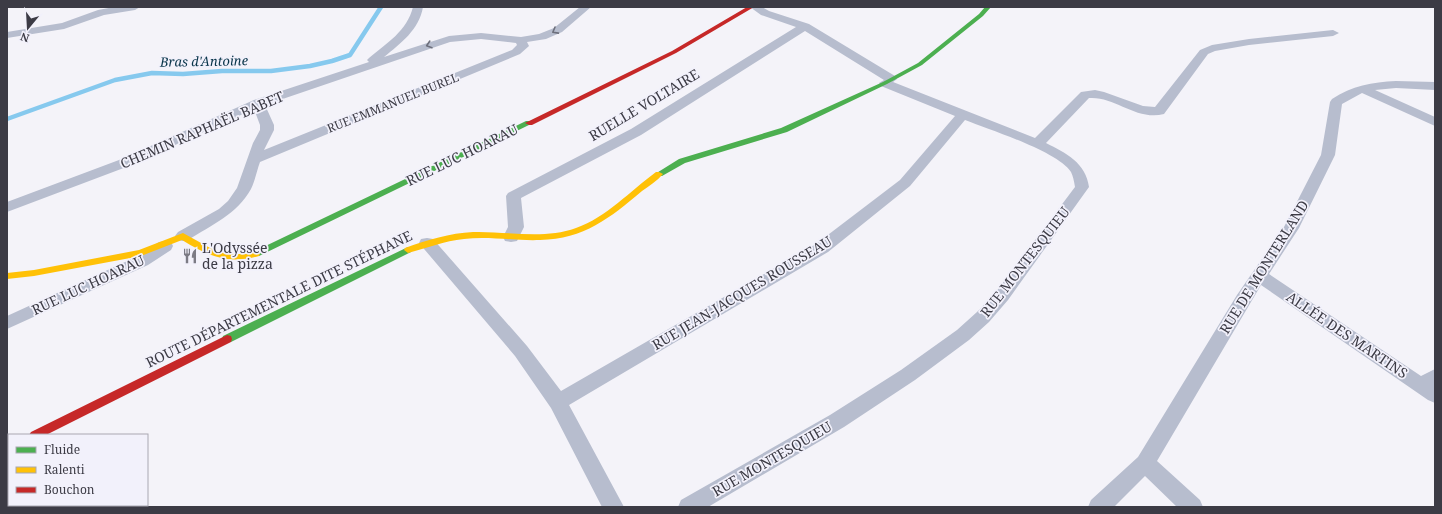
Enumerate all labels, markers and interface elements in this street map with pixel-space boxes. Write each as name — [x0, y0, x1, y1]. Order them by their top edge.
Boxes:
north arrow — [8, 8, 48, 48]
one-way arrow — [552, 26, 559, 34]
text: N — [18, 29, 31, 46]
one-way arrow — [425, 41, 432, 49]
water label: Bras d'Antoine — [159, 51, 249, 71]
street label: RUELLE VOLTAIRE — [585, 64, 703, 145]
street label: RUE EMMANUEL BUREL — [324, 68, 461, 137]
street label: CHEMIN RAPHAËL BABET — [117, 86, 287, 173]
street label: RUE LUC HOARAU — [403, 119, 521, 190]
street label: RUE DE MONTERLAND — [1215, 196, 1312, 337]
street label: RUE MONTESQUIEU — [976, 203, 1074, 321]
street label: ROUTE DÉPARTEMENTALE DITE STÉPHANE — [143, 225, 415, 372]
street label: RUE JEAN-JACQUES ROUSSEAU — [648, 231, 835, 354]
place label: L'Odyssée de la pizza — [202, 238, 273, 273]
restaurant icon: L'Odyssée de la pizza — [181, 247, 199, 265]
street label: RUE LUC HOARAU — [28, 250, 147, 319]
street label: ALLÉE DES MARTINS — [1283, 287, 1412, 382]
street label: RUE MONTESQUIEU — [709, 417, 835, 501]
legend — [8, 434, 148, 506]
text: Fluide — [44, 441, 80, 458]
text: Ralenti — [44, 461, 85, 478]
text: Bouchon — [44, 481, 95, 498]

